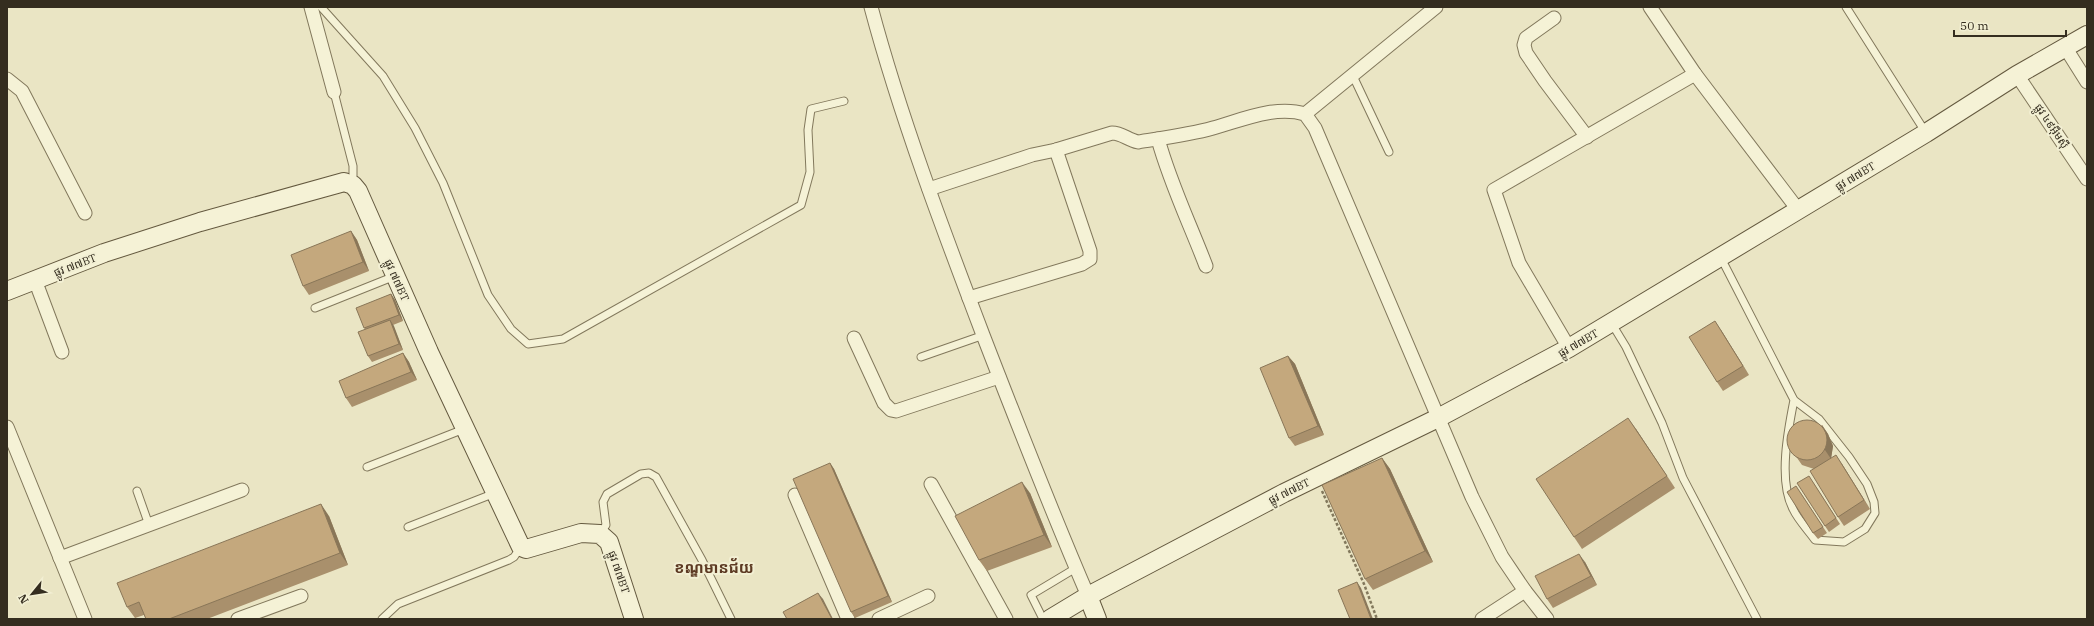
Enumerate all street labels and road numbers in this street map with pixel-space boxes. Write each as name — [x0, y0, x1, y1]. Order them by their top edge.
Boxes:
street label: ផ្លូវ ៤៩អ៊ឹមស៊ី — [2029, 101, 2072, 153]
street label: ផ្លូវ ៧៧BT — [1832, 159, 1879, 196]
street label: ផ្លូវ ៧៧BT — [52, 250, 100, 283]
street label: ផ្លូវ ៧៧BT — [379, 257, 412, 305]
street label: ផ្លូវ ៧៧BT — [1555, 326, 1602, 363]
street label: ផ្លូវ ៧៧BT — [1266, 475, 1314, 510]
street label: ផ្លូវ ៧៧BT — [602, 549, 633, 596]

